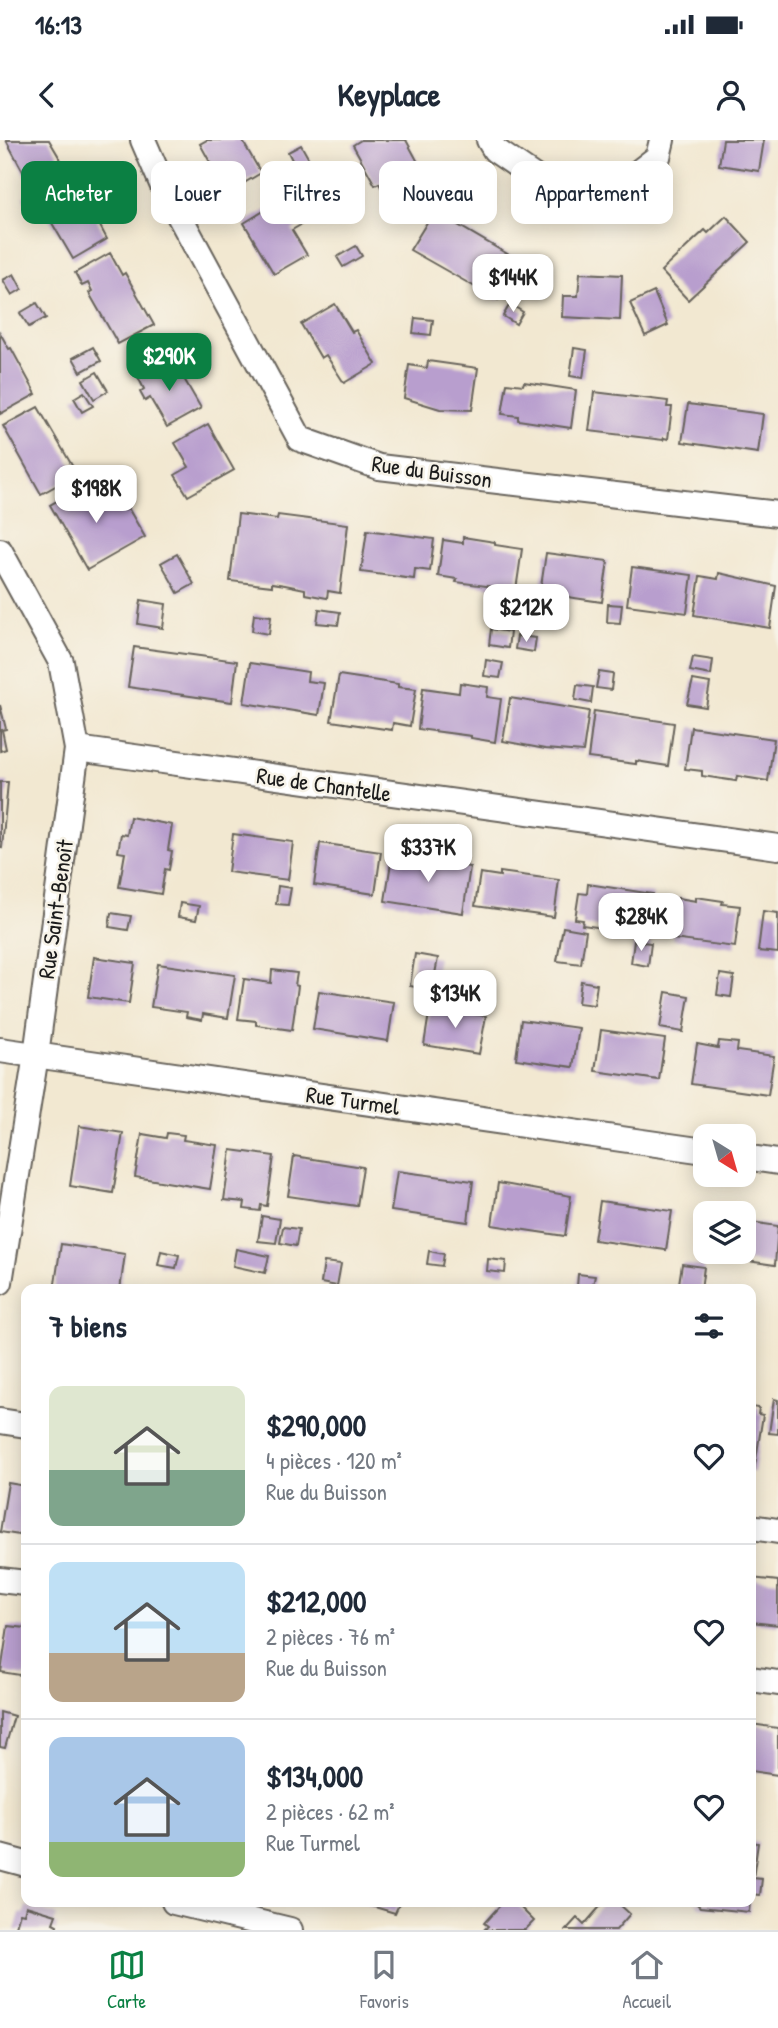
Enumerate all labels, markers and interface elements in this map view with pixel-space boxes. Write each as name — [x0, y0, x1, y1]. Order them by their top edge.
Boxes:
text: 16:13 — [35, 7, 82, 42]
text: Keyplace — [338, 73, 440, 116]
icon: back — [28, 76, 66, 114]
icon: person — [712, 76, 750, 114]
chip: Acheter — [21, 161, 137, 224]
chip: Louer — [151, 161, 246, 224]
chip: Filtres — [260, 161, 365, 224]
chip: Nouveau — [379, 161, 497, 224]
chip: Appartement — [511, 161, 673, 224]
pin: $144K — [464, 254, 562, 314]
text: $144K — [488, 261, 538, 292]
pin: $290K — [120, 334, 218, 393]
text: $290K — [142, 340, 196, 371]
street label: Rue du Buisson — [370, 447, 494, 495]
pin: $198K — [47, 466, 145, 525]
text: $198K — [71, 472, 121, 503]
pin: $212K — [477, 584, 575, 644]
text: $212K — [499, 591, 553, 622]
street label: Rue de Chantelle — [255, 759, 393, 809]
pin: $337K — [379, 824, 477, 884]
text: $337K — [400, 831, 456, 862]
street label: Rue Saint-Benoît — [30, 836, 80, 980]
pin: $284K — [592, 894, 690, 953]
text: $284K — [614, 900, 668, 931]
pin: $134K — [406, 970, 504, 1030]
text: $134K — [430, 977, 480, 1008]
street label: Rue Turmel — [304, 1078, 402, 1122]
north arrow — [693, 1124, 756, 1186]
map controls — [693, 1124, 756, 1264]
button: layers — [693, 1201, 756, 1264]
text: 7 biens — [49, 1306, 127, 1346]
icon: filters — [690, 1307, 728, 1345]
text: $290,000 — [266, 1405, 366, 1445]
icon: home — [105, 1414, 189, 1498]
icon: heart — [690, 1437, 728, 1475]
text: 4 pièces · 120 m² — [266, 1445, 402, 1476]
text: Rue du Buisson — [266, 1476, 387, 1507]
text: $212,000 — [266, 1581, 367, 1621]
icon: home — [105, 1590, 189, 1674]
icon: heart — [690, 1613, 728, 1651]
text: 2 pièces · 76 m² — [266, 1621, 395, 1652]
text: Rue du Buisson — [266, 1652, 387, 1683]
text: $134,000 — [266, 1756, 363, 1796]
icon: home — [105, 1765, 189, 1849]
icon: heart — [690, 1788, 728, 1826]
text: 2 pièces · 62 m² — [266, 1796, 394, 1827]
text: Rue Turmel — [266, 1827, 360, 1858]
tab: Carte — [107, 1946, 146, 2014]
tab: Favoris — [360, 1946, 409, 2014]
tab: Accueil — [623, 1946, 671, 2014]

